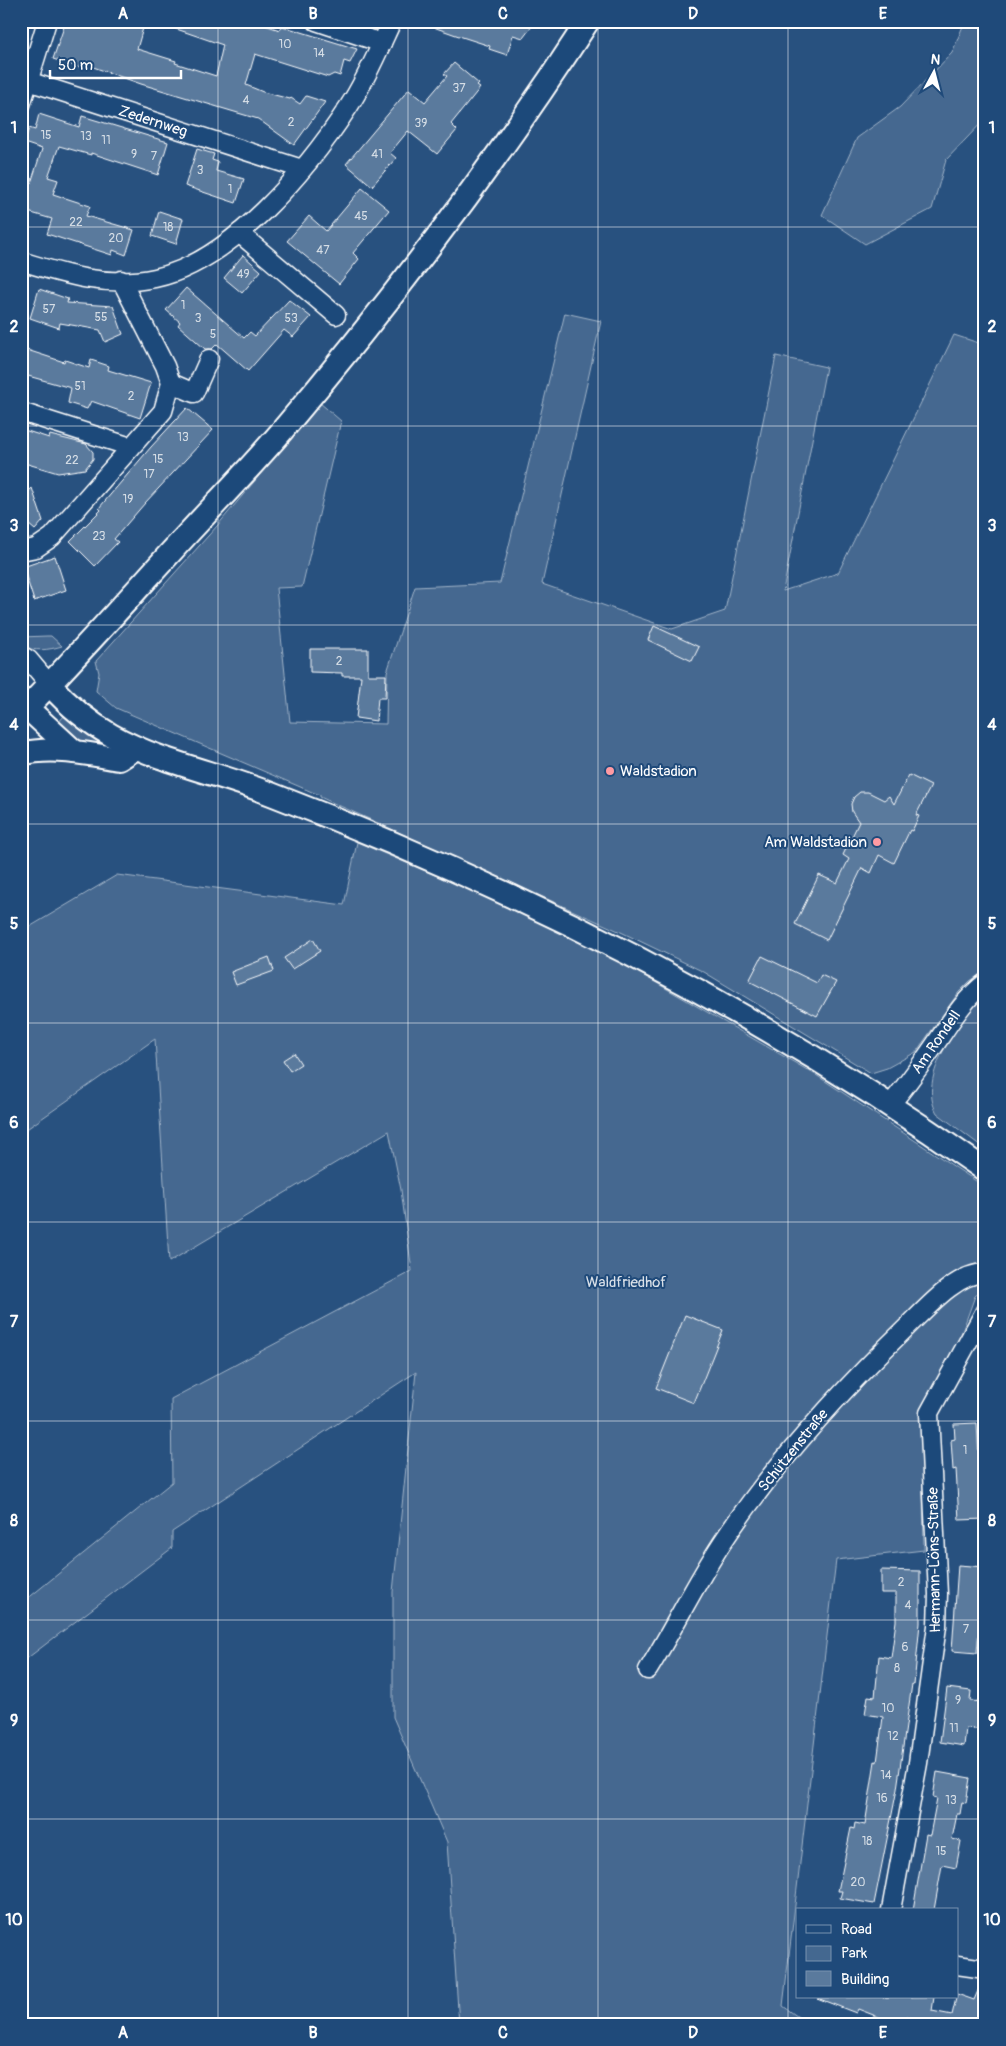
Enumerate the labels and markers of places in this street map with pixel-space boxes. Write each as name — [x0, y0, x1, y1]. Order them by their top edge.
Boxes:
place label: Waldstadion — [620, 762, 697, 781]
marker: Waldstadion — [604, 765, 616, 777]
place label: Am Waldstadion — [764, 833, 867, 852]
marker: Am Waldstadion — [871, 836, 883, 848]

